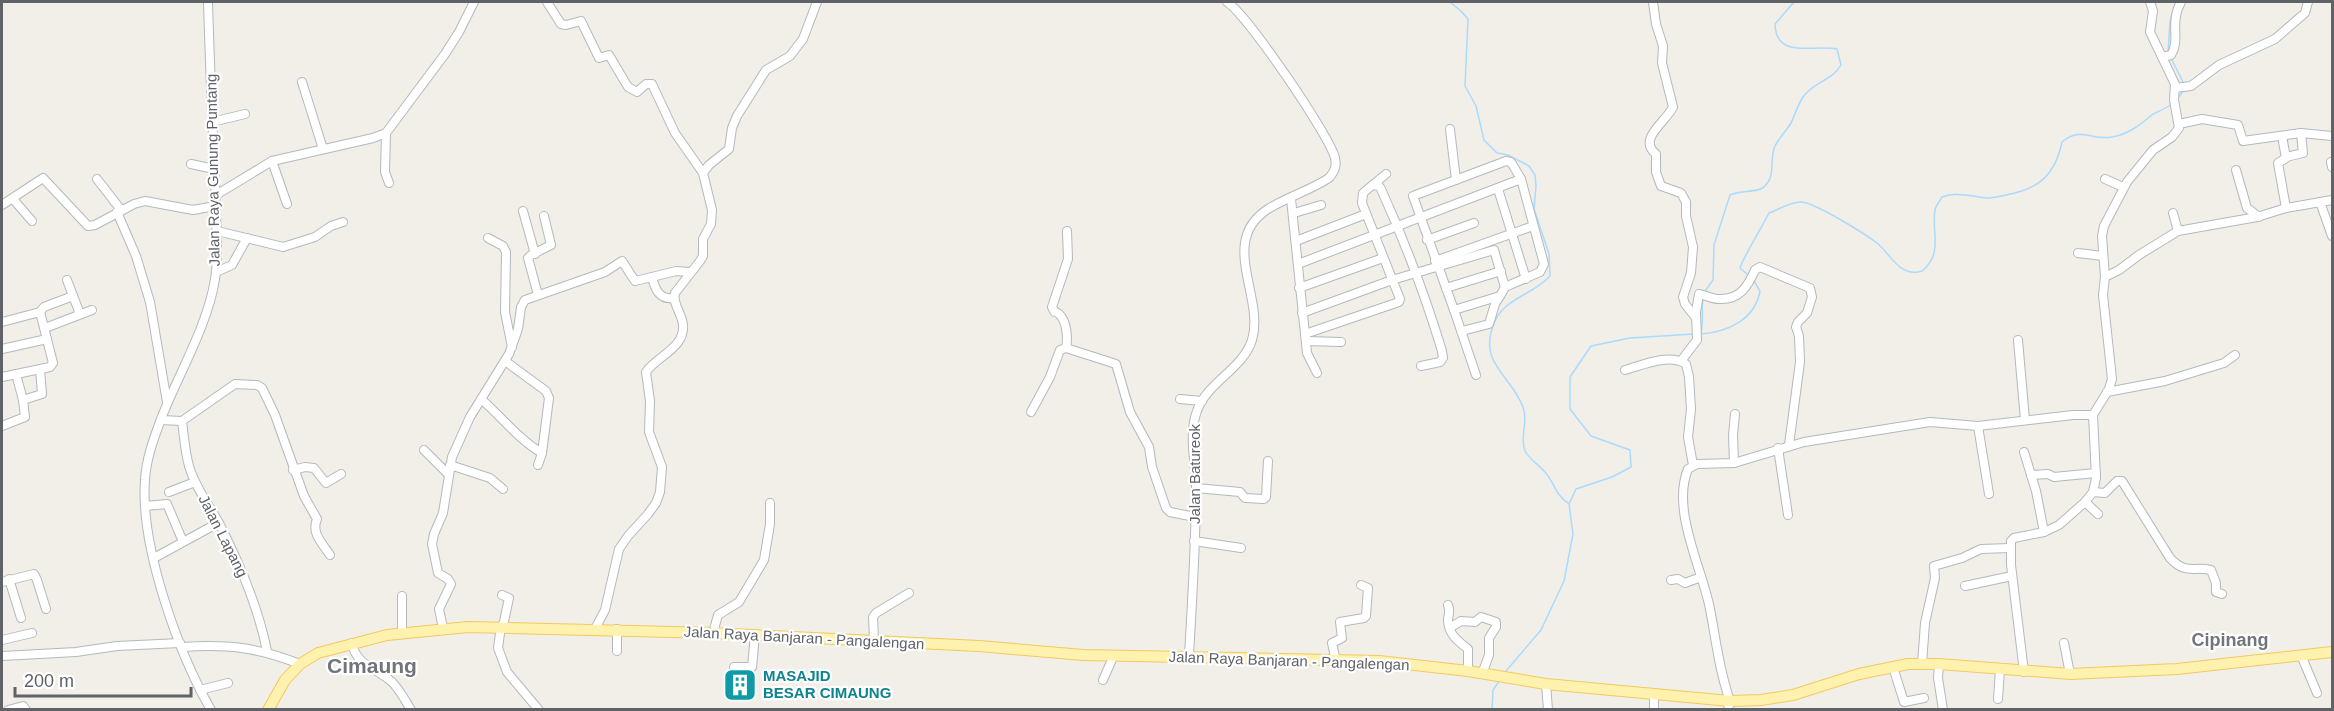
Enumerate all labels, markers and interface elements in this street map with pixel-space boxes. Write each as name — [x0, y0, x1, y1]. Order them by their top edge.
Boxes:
street label: Jalan Raya Gunung Puntang — [202, 74, 223, 266]
street label: Jalan Batureok — [1186, 423, 1203, 524]
street label: Jalan Lapang — [195, 492, 251, 580]
street label: Jalan Raya Banjaran - Pangalengan — [683, 623, 925, 652]
district label: Cipinang — [2192, 630, 2269, 650]
street label: Jalan Raya Banjaran - Pangalengan — [1168, 648, 1410, 673]
district label: Cimaung — [327, 654, 417, 677]
scale bar — [15, 660, 190, 698]
building icon: MASAJID BESAR CIMAUNG — [722, 667, 758, 703]
place label: MASAJID BESAR CIMAUNG — [763, 667, 891, 701]
text: 200 m — [24, 671, 74, 691]

